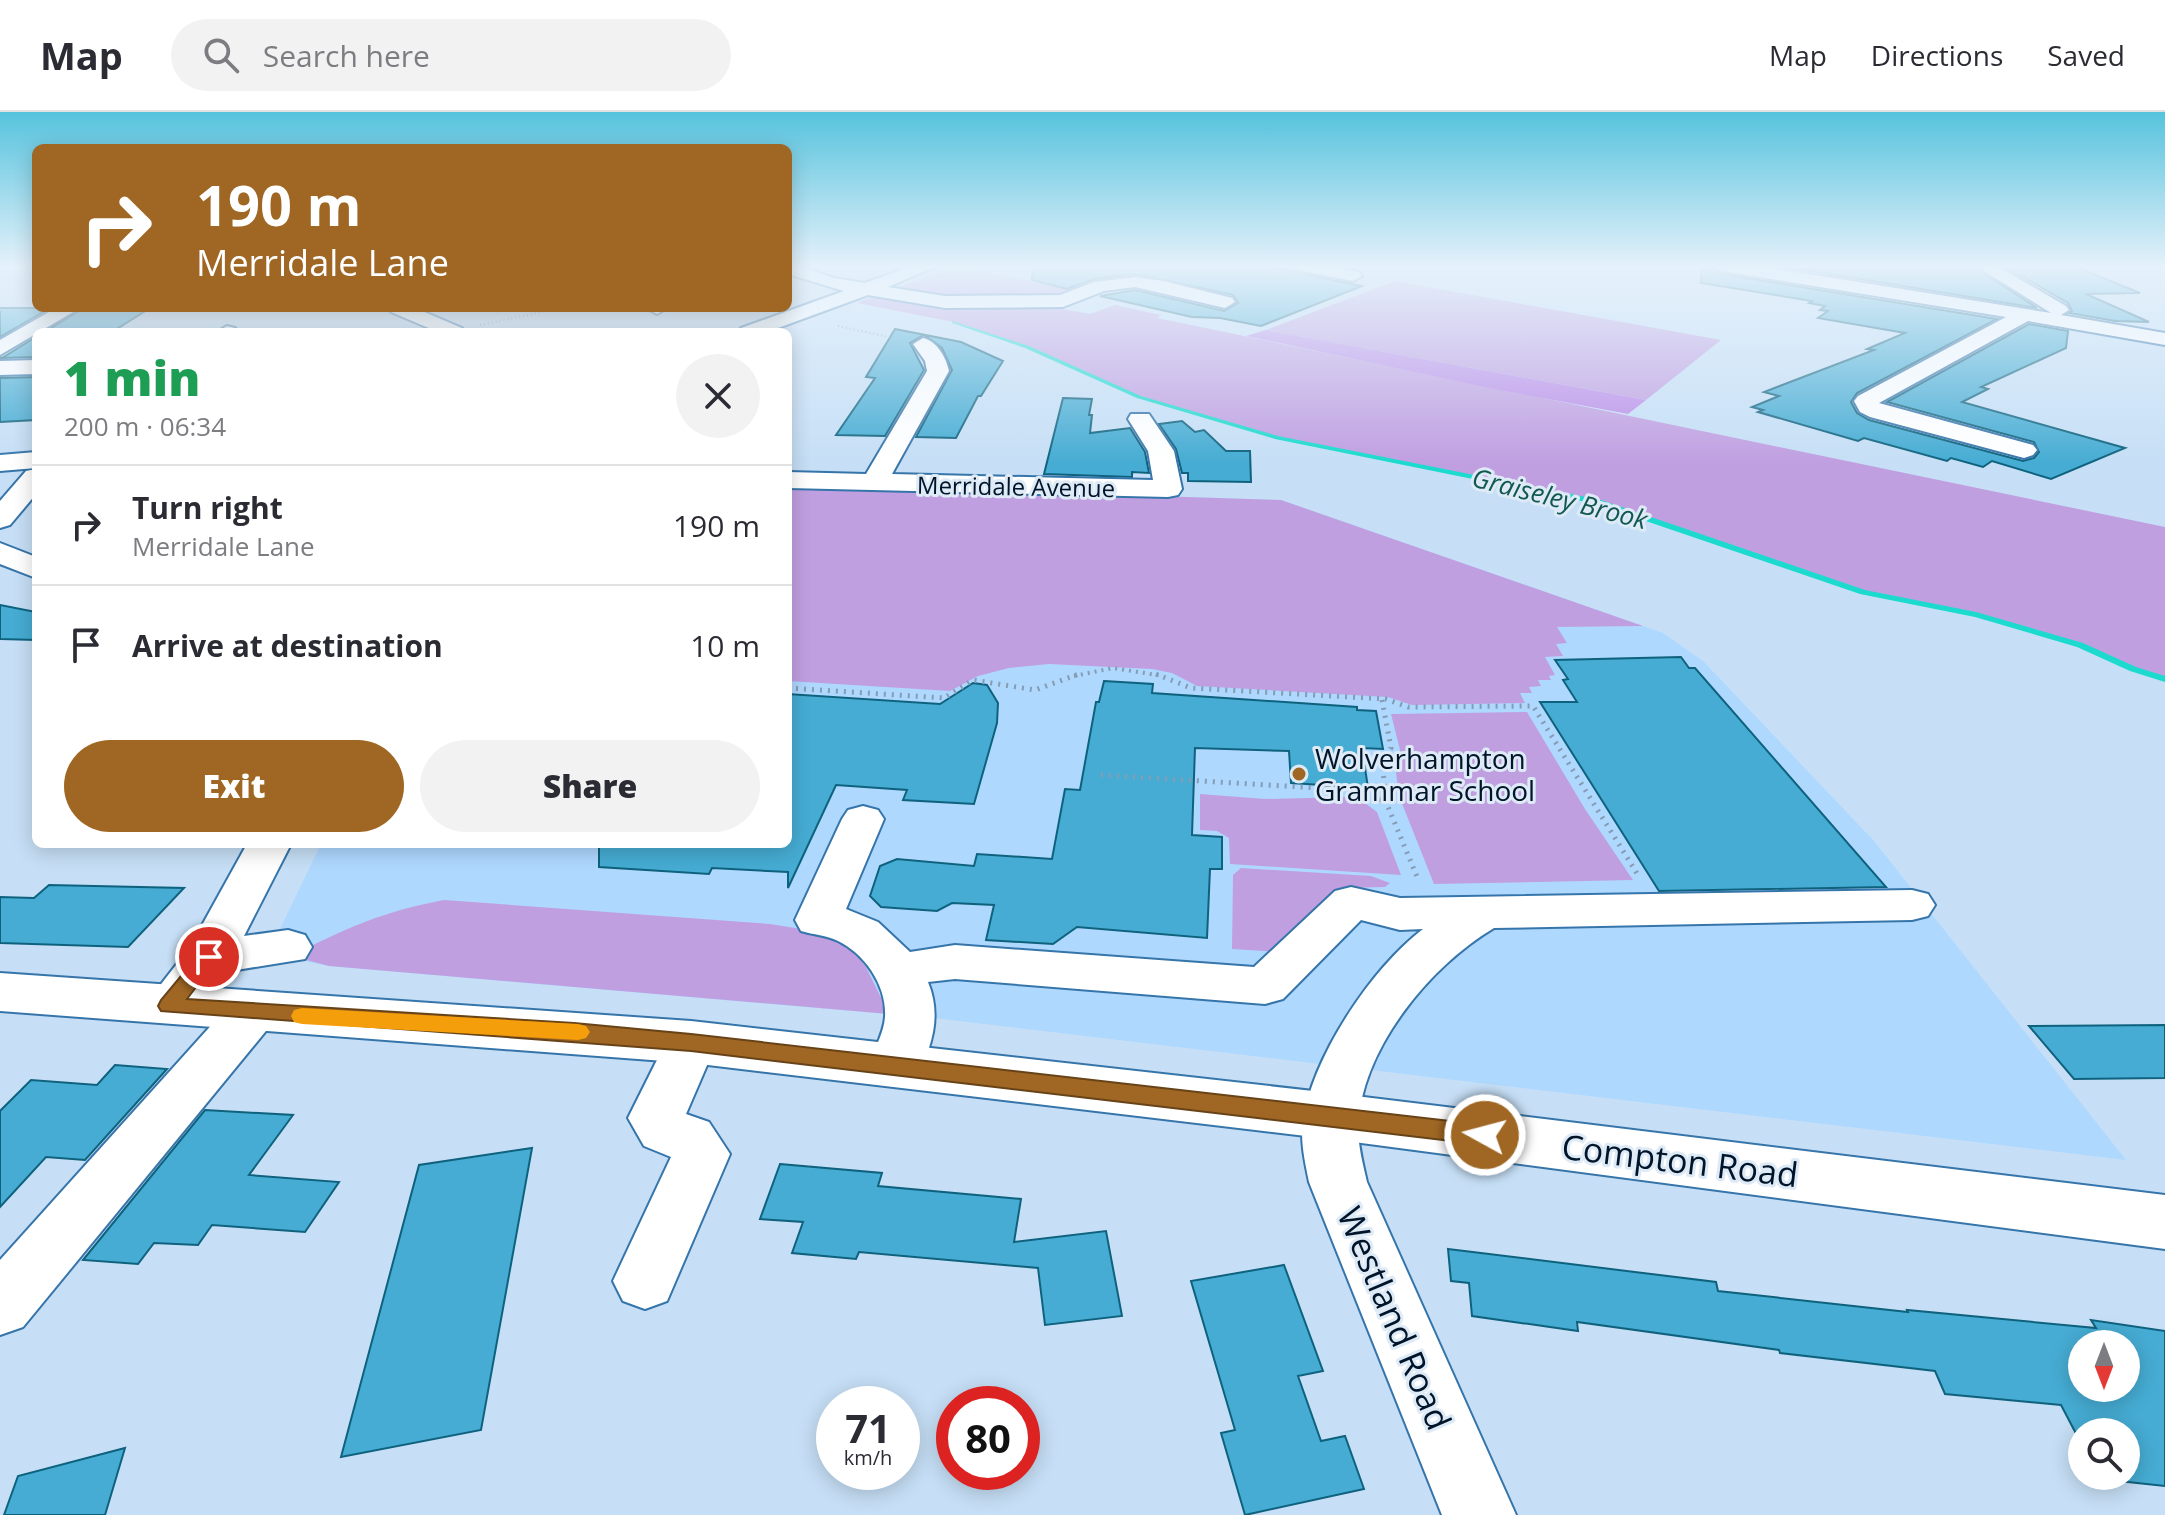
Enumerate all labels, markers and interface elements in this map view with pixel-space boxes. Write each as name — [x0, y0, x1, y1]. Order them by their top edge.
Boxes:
search box — [171, 19, 731, 91]
text: Map — [40, 29, 123, 81]
icon: search — [199, 33, 243, 77]
text: Search here — [263, 35, 430, 76]
text: Map — [1769, 36, 1827, 74]
text: Directions — [1871, 36, 2003, 74]
text: Saved — [2047, 36, 2125, 74]
text: 190 m — [196, 166, 362, 242]
icon: right — [64, 176, 168, 280]
text: Merridale Lane — [196, 238, 449, 287]
text: 1 min — [64, 345, 200, 410]
button: close — [676, 354, 760, 438]
text: 200 m · 06:34 — [64, 408, 226, 444]
water label: Graiseley Brook — [1469, 459, 1653, 537]
street label: Merridale Avenue — [917, 468, 1115, 504]
text: Turn right — [132, 487, 283, 528]
icon: right — [64, 503, 108, 547]
text: 190 m — [673, 505, 760, 546]
text: Merridale Lane — [132, 528, 315, 564]
icon: arrive — [64, 623, 108, 667]
text: Arrive at destination — [132, 625, 443, 666]
text: 10 m — [690, 625, 760, 666]
place label: Wolverhampton Grammar School — [1315, 739, 1535, 809]
button: Exit — [64, 740, 404, 832]
button: Share — [420, 740, 760, 832]
marker: Wolverhampton Grammar School — [1290, 765, 1308, 783]
pin — [175, 923, 243, 991]
icon: arrive — [187, 935, 231, 979]
position arrow — [1443, 1093, 1527, 1177]
street label: Compton Road — [1559, 1123, 1801, 1197]
street label: Westland Road — [1327, 1200, 1463, 1436]
north arrow — [2068, 1330, 2140, 1402]
map controls — [2068, 1330, 2140, 1490]
speed limit sign: 80 — [936, 1386, 1040, 1490]
text: 71 — [845, 1400, 891, 1455]
button: search — [2068, 1418, 2140, 1490]
text: km/h — [844, 1444, 892, 1471]

